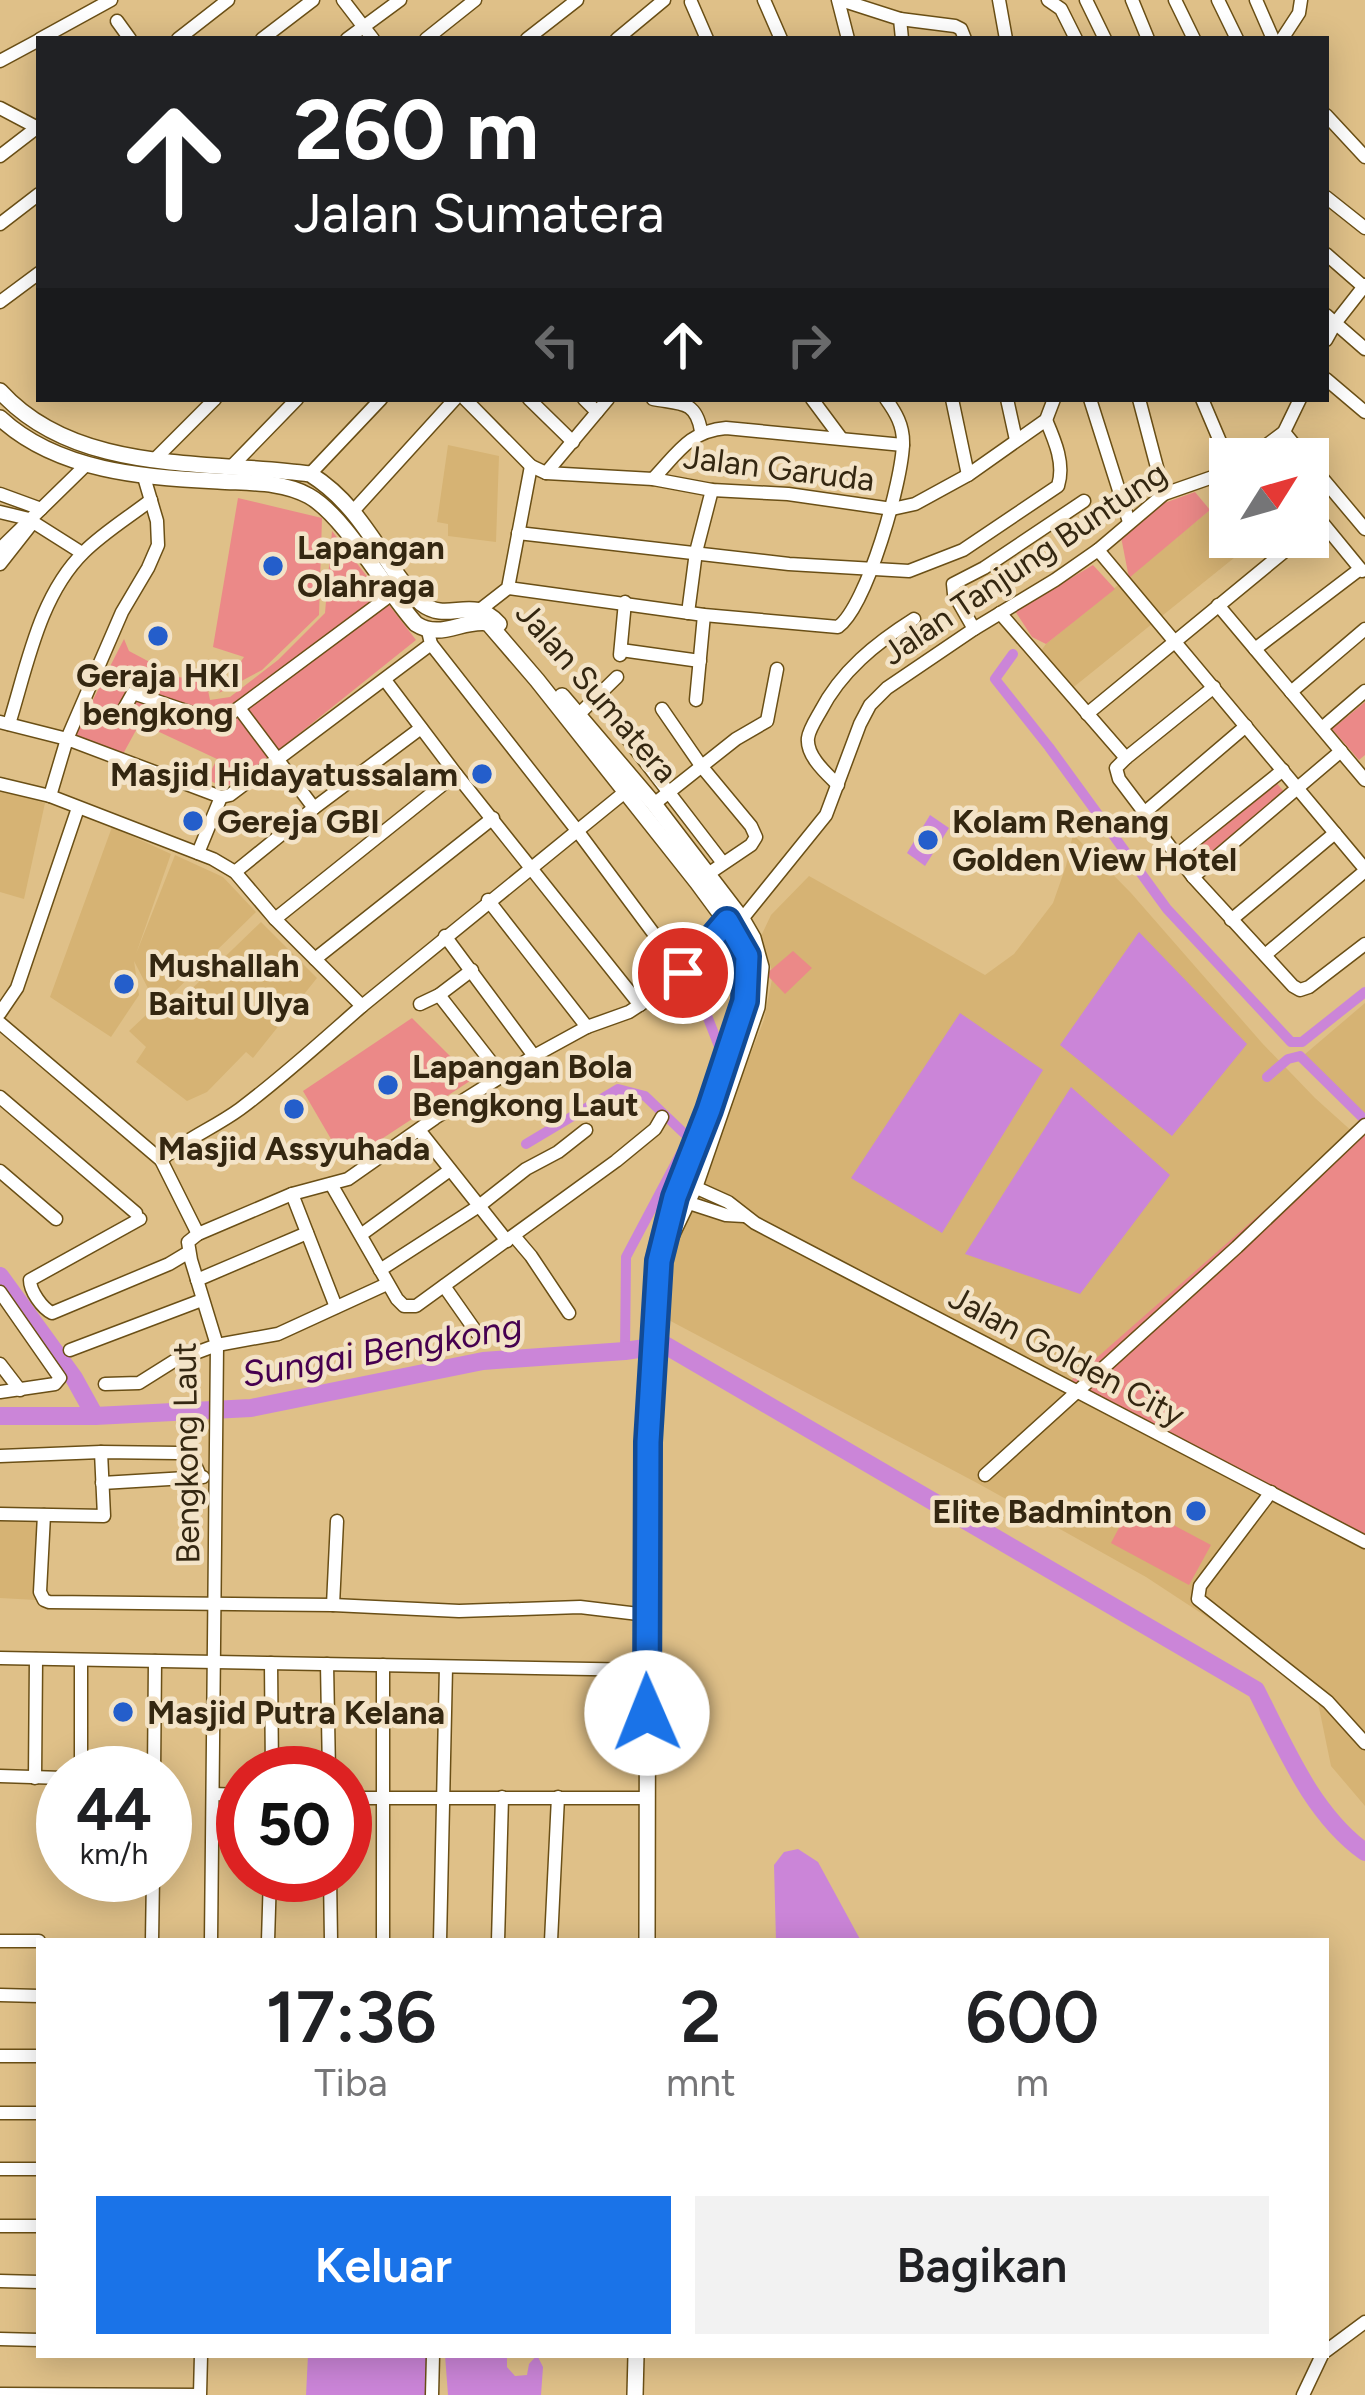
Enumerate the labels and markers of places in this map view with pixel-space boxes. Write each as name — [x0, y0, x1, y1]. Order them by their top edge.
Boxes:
place label: Lapangan Olahraga — [297, 528, 445, 605]
marker: Lapangan Olahraga — [260, 553, 286, 579]
marker: Geraja HKI bengkong — [145, 623, 171, 649]
place label: Geraja HKI bengkong — [76, 656, 240, 733]
place label: Masjid Hidayatussalam — [110, 755, 458, 794]
marker: Masjid Hidayatussalam — [469, 761, 495, 787]
place label: Gereja GBI — [217, 802, 380, 841]
place label: Kolam Renang Golden View Hotel — [952, 802, 1237, 879]
marker: Gereja GBI — [180, 808, 206, 834]
marker: Kolam Renang Golden View Hotel — [915, 827, 941, 853]
pin — [632, 922, 734, 1024]
place label: Mushallah Baitul Ulya — [148, 946, 310, 1023]
marker: Mushallah Baitul Ulya — [111, 971, 137, 997]
place label: Lapangan Bola Bengkong Laut — [412, 1047, 639, 1124]
marker: Lapangan Bola Bengkong Laut — [375, 1072, 401, 1098]
marker: Masjid Assyuhada — [281, 1096, 307, 1122]
place label: Masjid Assyuhada — [158, 1129, 430, 1168]
place label: Elite Badminton — [932, 1492, 1172, 1531]
marker: Elite Badminton — [1183, 1498, 1209, 1524]
place label: Masjid Putra Kelana — [147, 1693, 445, 1732]
marker: Masjid Putra Kelana — [110, 1699, 136, 1725]

